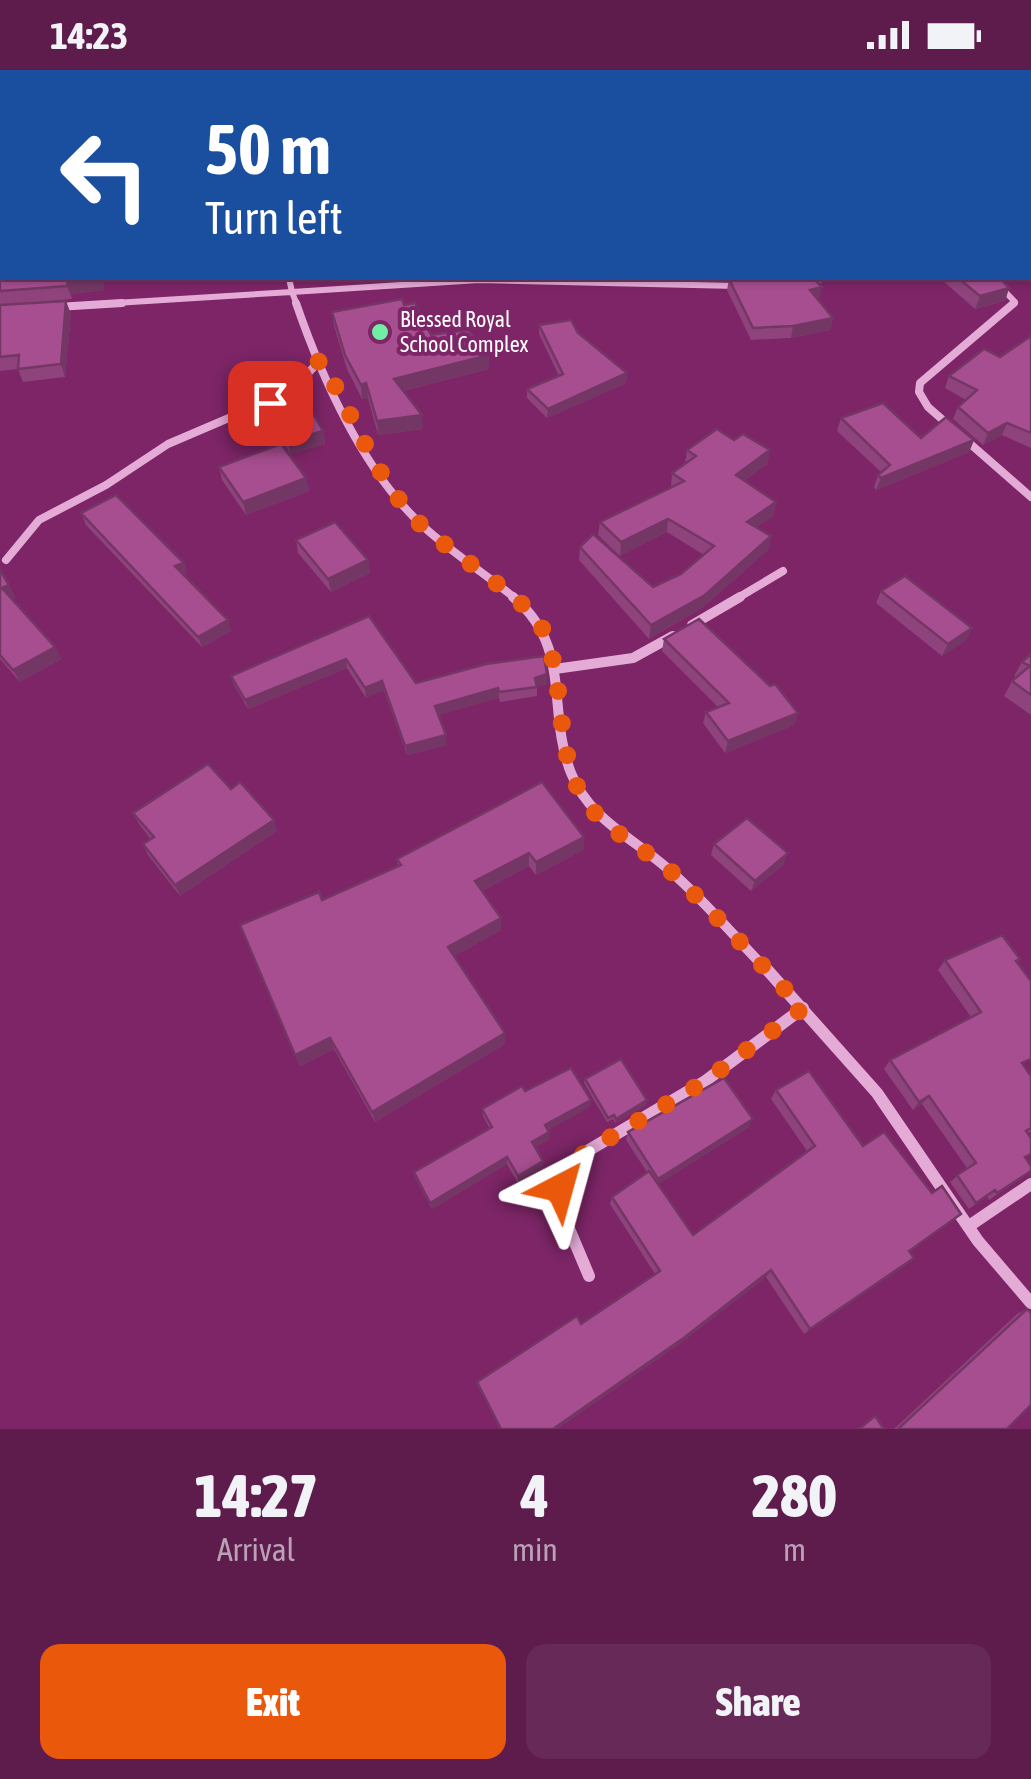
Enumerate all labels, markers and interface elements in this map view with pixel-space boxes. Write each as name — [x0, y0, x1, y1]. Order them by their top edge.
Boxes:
text: 14:23 — [50, 14, 128, 57]
text: 50 m — [205, 109, 331, 189]
icon: left — [40, 110, 170, 240]
text: Turn left — [205, 192, 343, 244]
place label: Blessed Royal School Complex — [400, 306, 528, 357]
marker: Blessed Royal School Complex — [369, 321, 391, 343]
pin — [228, 361, 313, 446]
icon: arrive — [243, 376, 298, 431]
position arrow — [508, 1136, 612, 1240]
text: 14:27 — [194, 1461, 318, 1530]
text: 4 — [521, 1461, 549, 1530]
text: 280 — [752, 1461, 837, 1530]
text: Arrival — [217, 1531, 295, 1568]
text: min — [512, 1531, 558, 1568]
text: m — [783, 1531, 806, 1568]
button: Exit — [40, 1644, 506, 1759]
button: Share — [526, 1644, 991, 1759]

